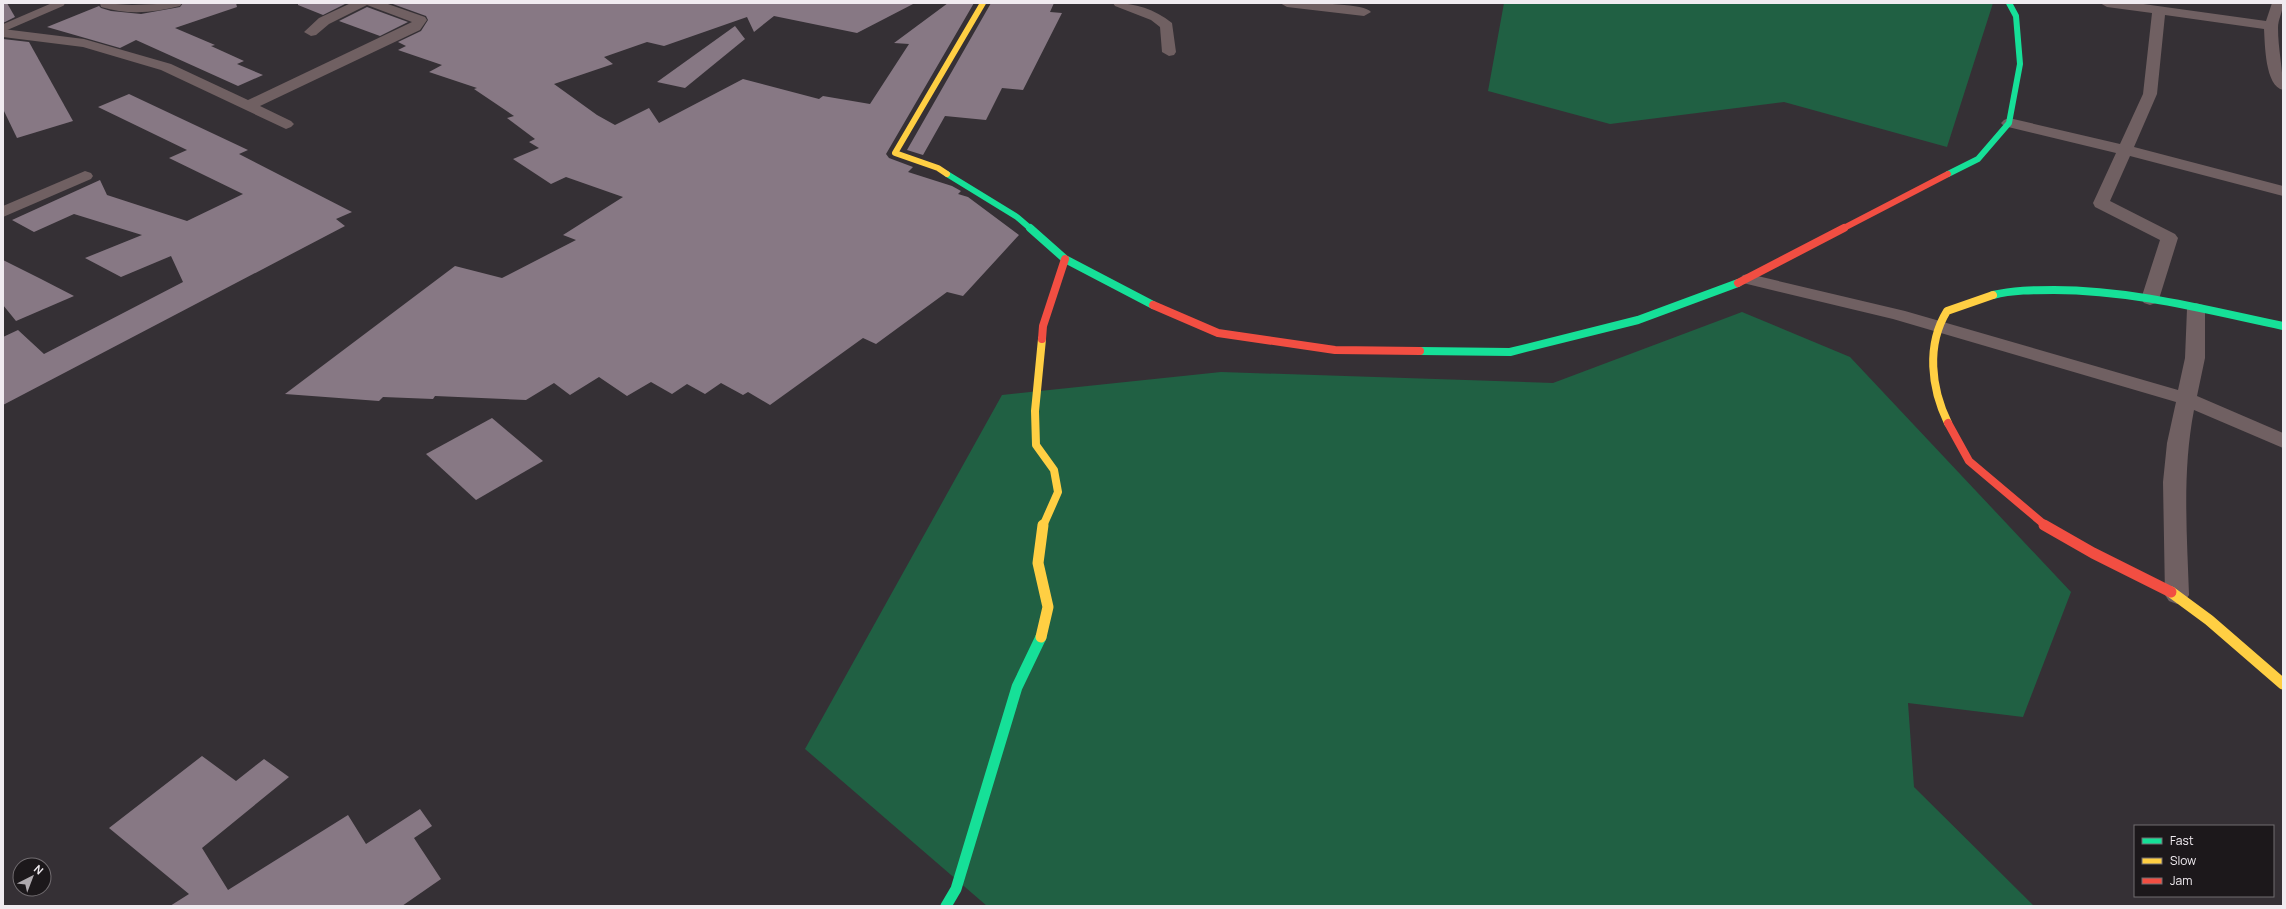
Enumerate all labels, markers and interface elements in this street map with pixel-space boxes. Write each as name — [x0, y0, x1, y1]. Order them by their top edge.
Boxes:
legend — [2134, 825, 2274, 897]
text: Fast — [2170, 832, 2194, 849]
text: Slow — [2170, 852, 2196, 869]
north arrow — [12, 857, 52, 897]
text: N — [31, 861, 47, 877]
text: Jam — [2170, 872, 2192, 889]

